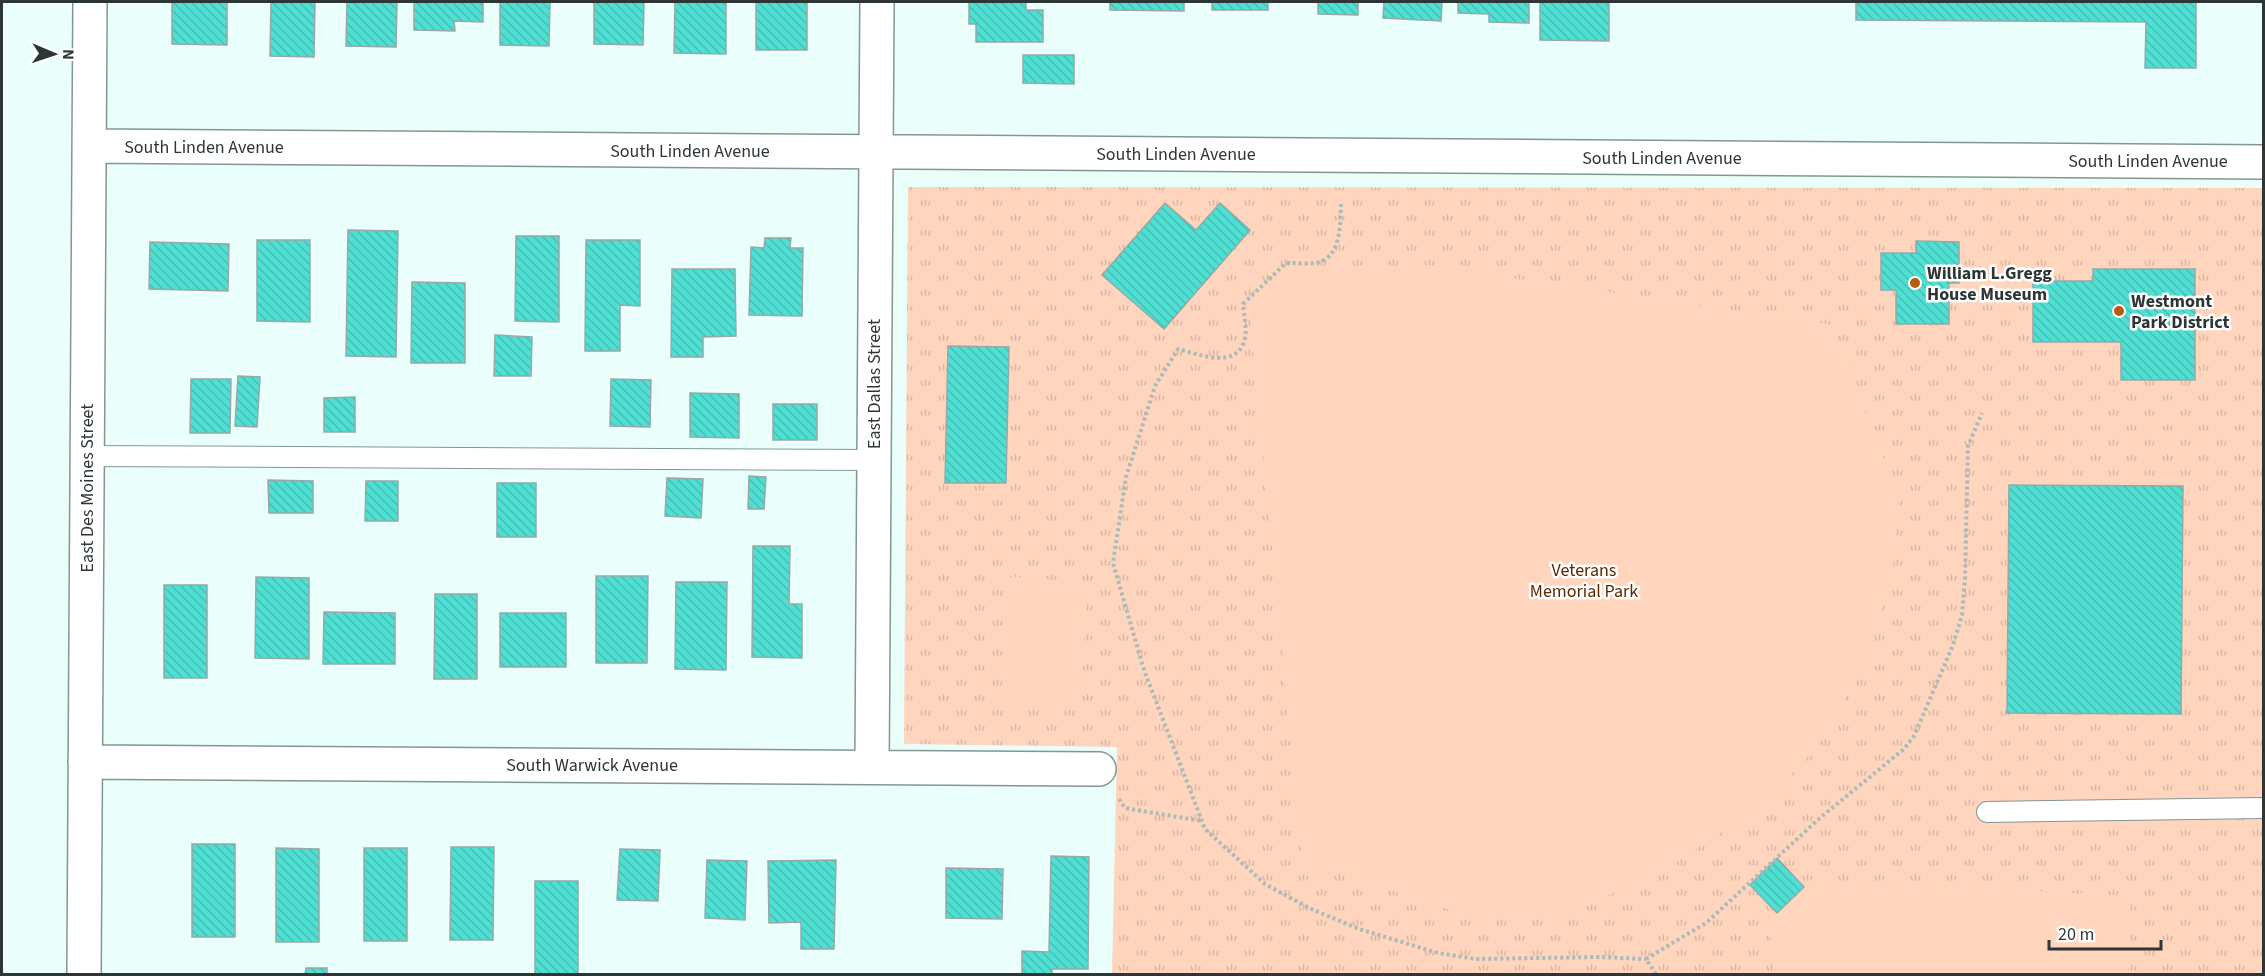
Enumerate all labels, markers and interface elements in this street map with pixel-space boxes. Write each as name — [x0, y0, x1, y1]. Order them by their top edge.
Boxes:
north arrow — [24, 24, 84, 84]
text: N — [57, 49, 79, 60]
street label: South Linden Avenue — [124, 135, 284, 160]
street label: South Linden Avenue — [610, 139, 770, 164]
street label: South Linden Avenue — [1096, 142, 1256, 167]
street label: South Linden Avenue — [1582, 146, 1742, 171]
street label: South Linden Avenue — [2068, 149, 2228, 174]
place label: William L.Gregg House Museum — [1927, 261, 2052, 307]
marker: William L.Gregg House Museum — [1908, 276, 1922, 290]
place label: Westmont Park District — [2131, 289, 2230, 335]
marker: Westmont Park District — [2112, 304, 2126, 318]
street label: East Dallas Street — [862, 319, 887, 449]
street label: East Des Moines Street — [75, 404, 100, 572]
park label: Veterans Memorial Park — [1530, 558, 1638, 604]
street label: South Warwick Avenue — [506, 753, 678, 778]
scale bar — [2049, 913, 2162, 951]
text: 20 m — [2058, 922, 2094, 947]

